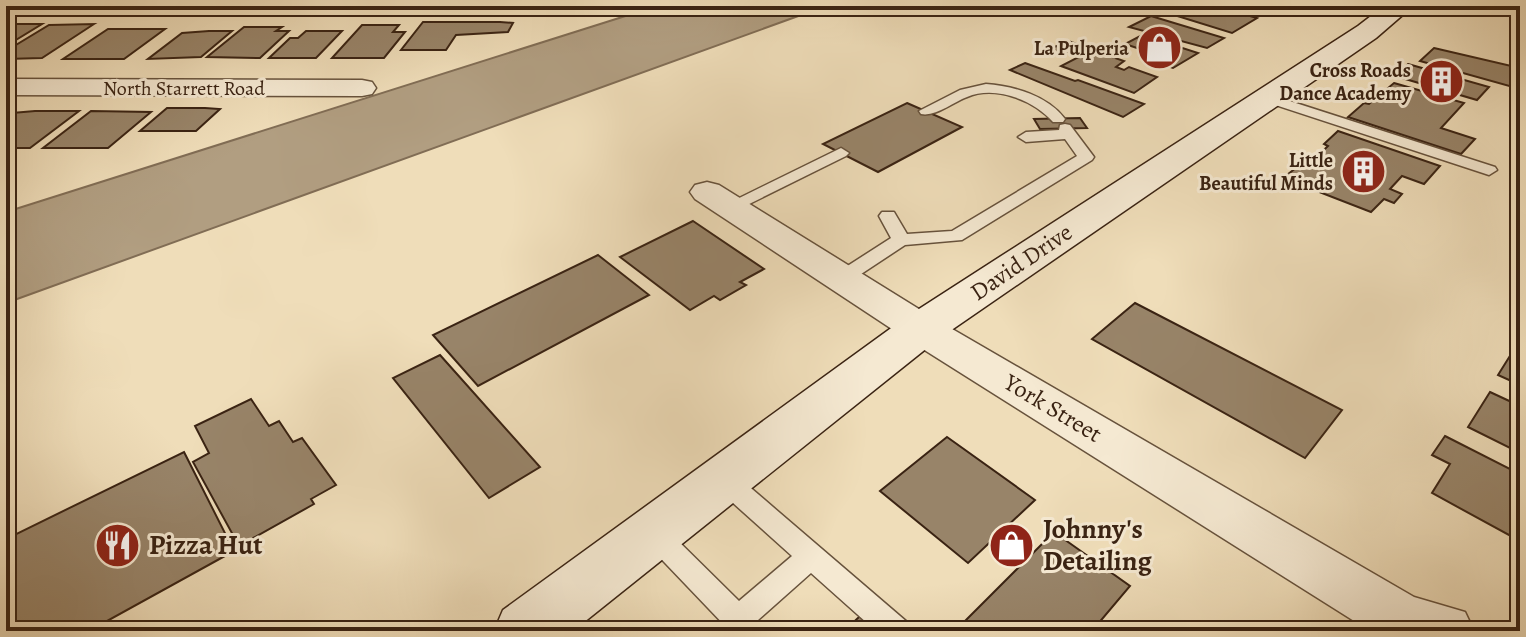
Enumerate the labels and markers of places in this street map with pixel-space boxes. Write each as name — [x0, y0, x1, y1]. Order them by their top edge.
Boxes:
shop icon: La Pulperia — [1136, 24, 1184, 72]
place label: La Pulperia — [1034, 35, 1129, 62]
place label: Cross Roads Dance Academy — [1279, 57, 1412, 107]
building icon: Cross Roads Dance Academy — [1418, 58, 1466, 106]
place label: Little Beautiful Minds — [1199, 147, 1333, 197]
building icon: Little Beautiful Minds — [1340, 147, 1388, 195]
place label: Johnny's Detailing — [1043, 510, 1153, 580]
restaurant icon: Pizza Hut — [94, 521, 142, 569]
shop icon: Johnny's Detailing — [988, 521, 1036, 569]
place label: Pizza Hut — [149, 526, 263, 564]

